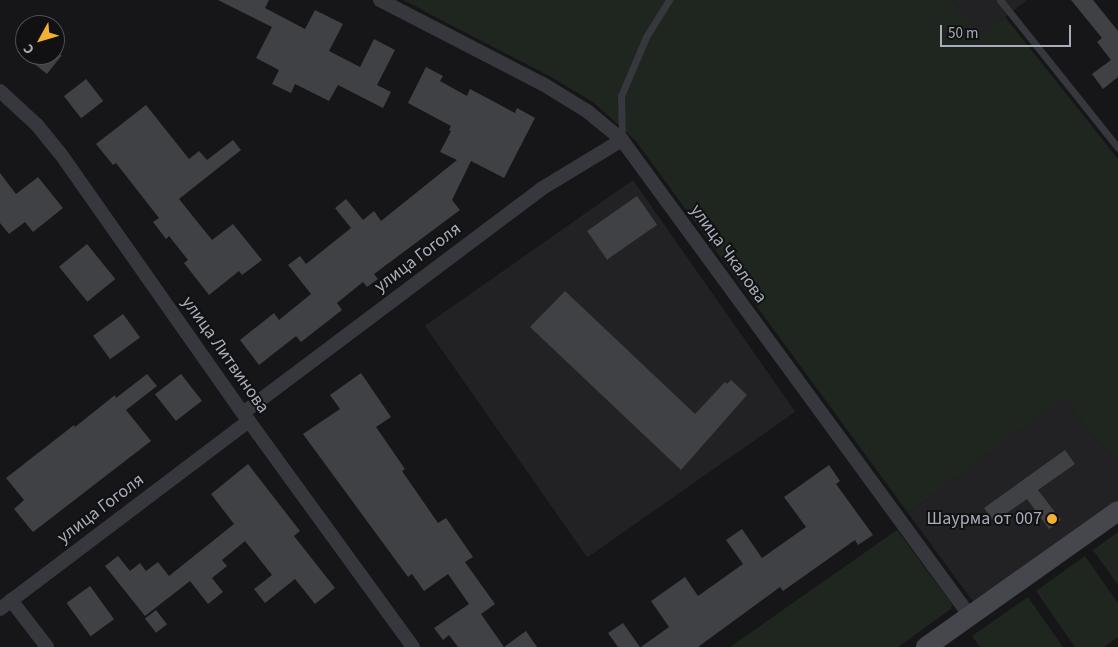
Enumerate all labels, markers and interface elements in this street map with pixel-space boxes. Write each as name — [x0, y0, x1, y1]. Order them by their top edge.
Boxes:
north arrow — [15, 15, 65, 65]
scale bar — [943, 15, 1074, 47]
text: 50 m — [948, 23, 978, 44]
text: С — [19, 39, 39, 58]
street label: улица Чкалова — [685, 200, 771, 308]
street label: улица Гоголя — [370, 218, 466, 298]
street label: улица Литвинова — [177, 292, 273, 418]
street label: улица Гоголя — [53, 469, 149, 549]
place label: Шаурма от 007 — [927, 508, 1042, 530]
marker: Шаурма от 007 — [1046, 513, 1058, 525]

